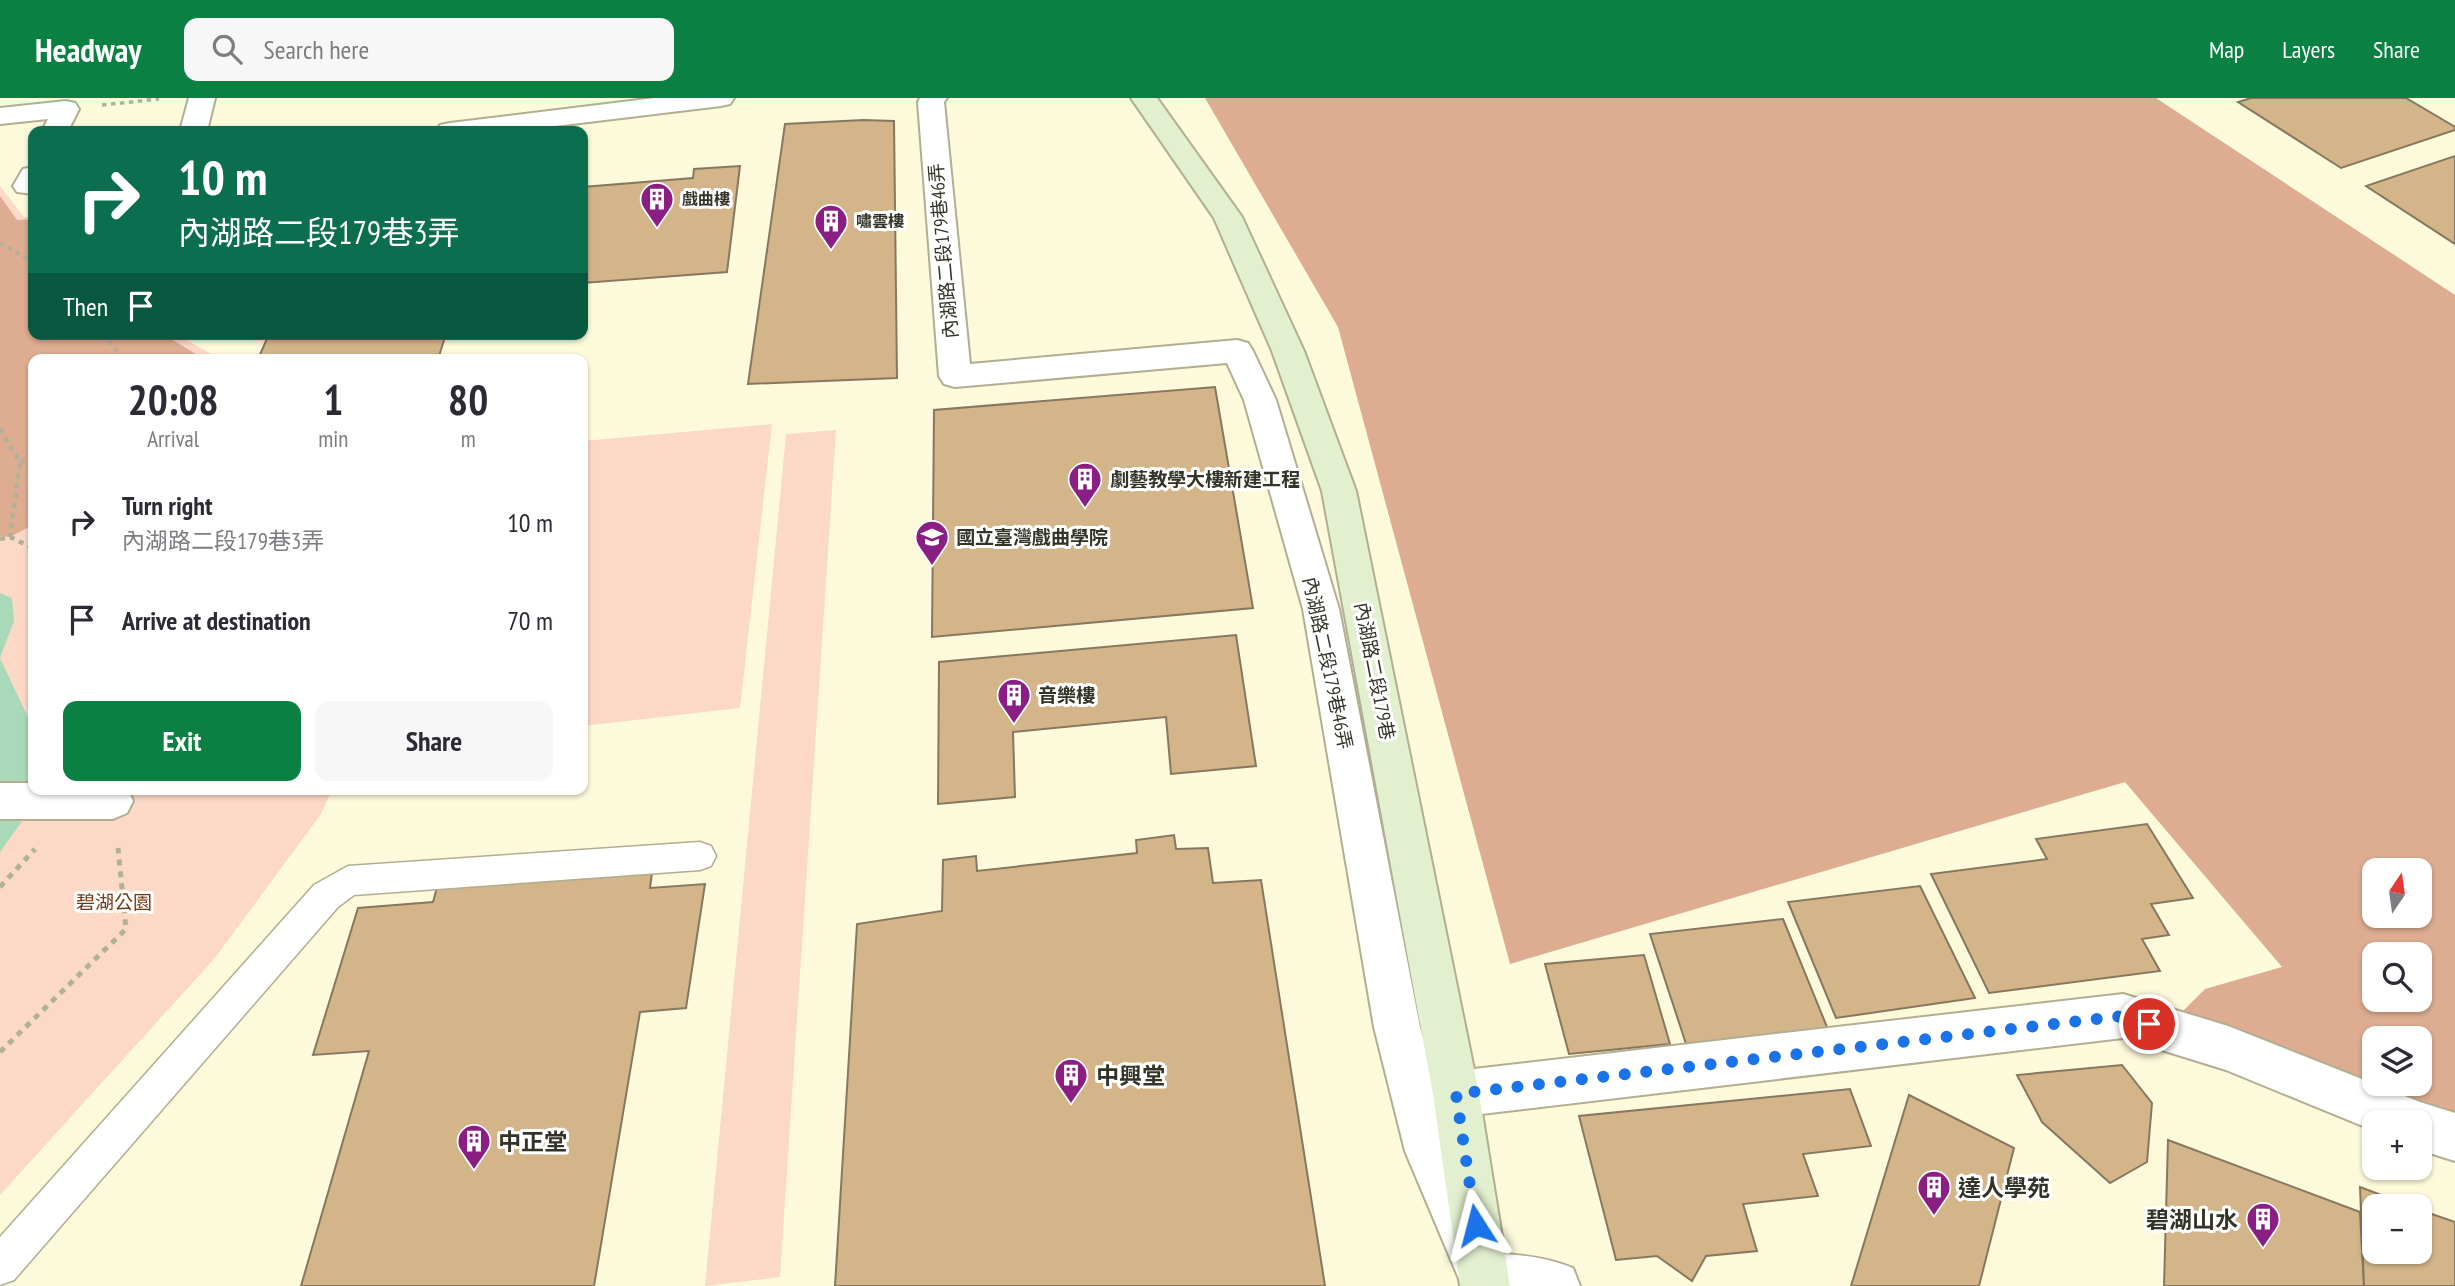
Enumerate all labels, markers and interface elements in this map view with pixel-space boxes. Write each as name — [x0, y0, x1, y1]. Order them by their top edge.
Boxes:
search box — [184, 18, 674, 81]
text: Headway — [35, 28, 142, 71]
icon: search — [208, 30, 246, 68]
text: Search here — [264, 33, 369, 66]
text: Map — [2209, 34, 2244, 65]
text: Layers — [2282, 34, 2335, 65]
text: Share — [2373, 34, 2420, 65]
text: 10 m — [178, 145, 267, 209]
icon: right — [63, 154, 154, 245]
street label: 內湖路二段179巷46弄 — [923, 162, 963, 340]
building icon: 戲曲樓 — [638, 180, 676, 229]
place label: 戲曲樓 — [682, 189, 730, 209]
building icon: 嘯雲樓 — [812, 202, 850, 251]
text: 內湖路二段179巷3弄 — [178, 211, 460, 253]
place label: 嘯雲樓 — [856, 211, 904, 231]
icon: arrive — [122, 287, 160, 325]
text: Then — [63, 290, 108, 323]
text: 20:08 — [128, 372, 219, 427]
text: 1 — [323, 372, 343, 427]
text: 80 — [448, 372, 488, 427]
text: Arrival — [147, 424, 199, 453]
text: min — [318, 424, 348, 453]
text: m — [461, 424, 476, 453]
building icon: 劇藝教學大樓新建工程 — [1066, 460, 1104, 509]
place label: 劇藝教學大樓新建工程 — [1110, 467, 1300, 491]
text: Turn right — [122, 489, 213, 522]
icon: right — [63, 503, 101, 541]
text: 10 m — [507, 506, 553, 539]
school or university icon: 國立臺灣戲曲學院 — [913, 518, 951, 567]
place label: 國立臺灣戲曲學院 — [956, 525, 1108, 549]
text: 內湖路二段179巷3弄 — [122, 526, 324, 555]
street label: 內湖路二段179巷46弄 — [1298, 575, 1358, 751]
street label: 內湖路二段179巷 — [1350, 600, 1400, 742]
icon: arrive — [63, 601, 101, 639]
text: Arrive at destination — [122, 604, 311, 637]
text: 70 m — [507, 604, 553, 637]
building icon: 音樂樓 — [995, 676, 1033, 725]
place label: 音樂樓 — [1038, 683, 1095, 707]
button: Exit — [63, 701, 301, 781]
button: Share — [315, 701, 553, 781]
north arrow — [2362, 858, 2432, 928]
map controls — [2362, 858, 2432, 1264]
park label: 碧湖公園 — [76, 890, 152, 914]
button: search — [2362, 942, 2432, 1012]
pin — [2119, 994, 2179, 1054]
icon: arrive — [2130, 1005, 2168, 1043]
button: layers — [2362, 1026, 2432, 1096]
building icon: 中興堂 — [1052, 1056, 1090, 1105]
place label: 中興堂 — [1096, 1061, 1165, 1090]
button: + — [2362, 1110, 2432, 1180]
building icon: 中正堂 — [455, 1122, 493, 1171]
place label: 中正堂 — [498, 1127, 567, 1156]
building icon: 達人學苑 — [1915, 1168, 1953, 1217]
place label: 達人學苑 — [1958, 1173, 2050, 1202]
position arrow — [1439, 1188, 1513, 1262]
button: − — [2362, 1194, 2432, 1264]
building icon: 碧湖山水 — [2244, 1200, 2282, 1249]
place label: 碧湖山水 — [2146, 1205, 2238, 1234]

